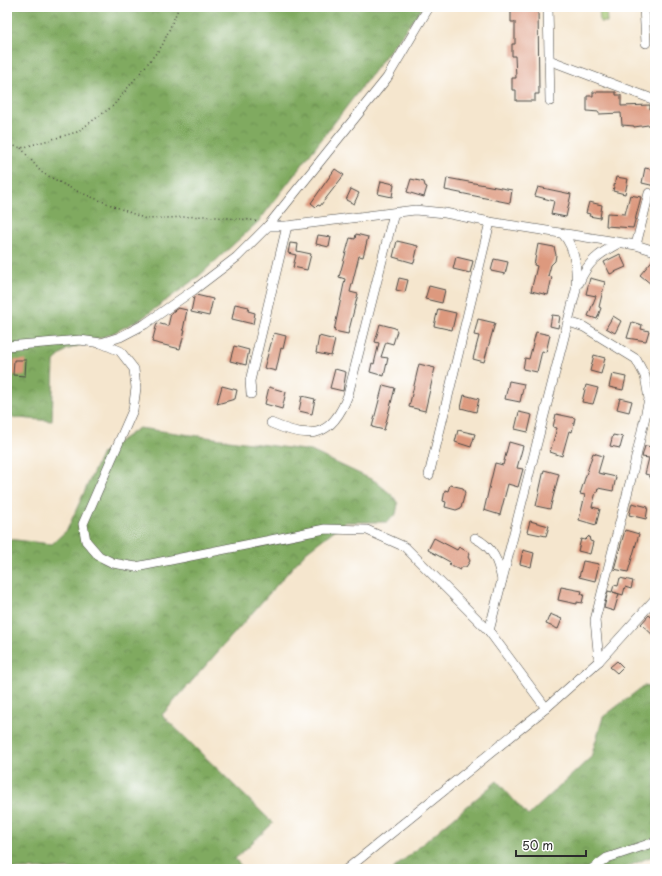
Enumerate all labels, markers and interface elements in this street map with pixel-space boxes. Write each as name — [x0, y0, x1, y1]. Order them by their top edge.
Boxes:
scale bar — [516, 832, 586, 858]
text: 50 m — [522, 836, 553, 854]

